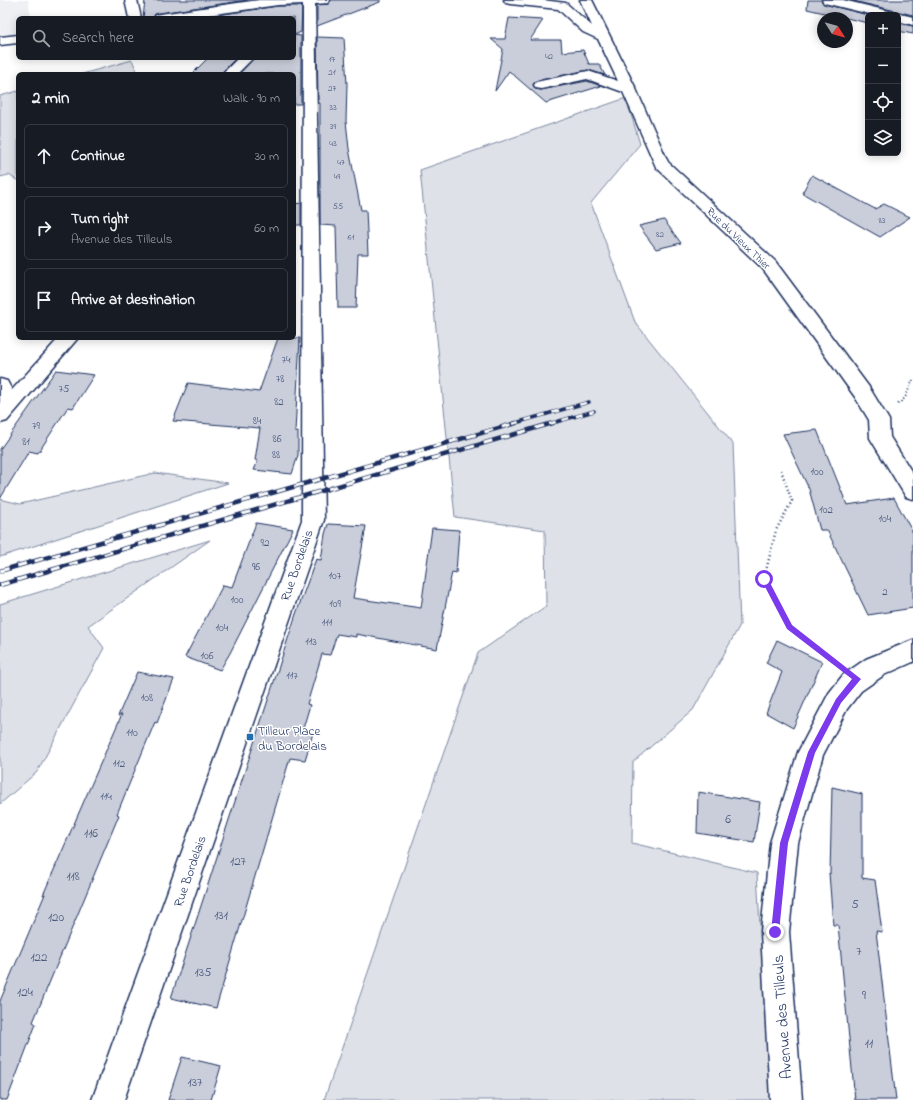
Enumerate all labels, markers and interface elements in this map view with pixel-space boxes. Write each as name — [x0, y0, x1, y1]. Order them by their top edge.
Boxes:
north arrow — [817, 12, 853, 48]
map controls — [865, 12, 901, 156]
button: + — [865, 12, 901, 48]
search box — [16, 16, 296, 60]
icon: search — [30, 27, 52, 49]
text: Search here — [62, 27, 134, 49]
button: − — [865, 48, 901, 84]
house number: 42 — [545, 50, 554, 63]
house number: 17 — [329, 53, 336, 66]
house number: 21 — [328, 66, 336, 79]
house number: 27 — [328, 82, 336, 95]
button: locate — [865, 84, 901, 120]
text: 2 min — [32, 86, 69, 111]
text: Walk · 90 m — [223, 89, 280, 108]
house number: 33 — [329, 101, 337, 114]
house number: 39 — [330, 120, 336, 133]
button: layers — [865, 120, 901, 156]
house number: 43 — [329, 137, 337, 150]
icon: ahead — [33, 145, 55, 167]
text: Continue — [71, 145, 125, 167]
text: 30 m — [255, 147, 279, 166]
house number: 47 — [337, 156, 345, 169]
house number: 49 — [334, 170, 340, 183]
house number: 55 — [333, 200, 343, 213]
street label: Rue du Vieux Thier — [703, 204, 774, 274]
text: Turn right — [71, 208, 129, 230]
house number: 83 — [878, 214, 886, 227]
icon: right — [33, 217, 55, 239]
text: 60 m — [254, 219, 279, 238]
house number: 82 — [656, 228, 664, 241]
text: Avenue des Tilleuls — [71, 230, 172, 249]
house number: 61 — [348, 231, 355, 244]
icon: arrive — [33, 289, 55, 311]
text: Arrive at destination — [71, 289, 195, 311]
house number: 74 — [281, 352, 291, 368]
house number: 78 — [276, 371, 284, 387]
house number: 75 — [59, 381, 69, 397]
house number: 82 — [274, 394, 284, 410]
house number: 84 — [253, 413, 262, 429]
house number: 79 — [32, 418, 41, 434]
house number: 86 — [273, 431, 282, 447]
house number: 81 — [22, 434, 30, 450]
house number: 88 — [272, 447, 280, 463]
house number: 100 — [810, 464, 824, 480]
house number: 102 — [819, 502, 833, 518]
house number: 104 — [879, 511, 892, 527]
street label: Rue Bordelais — [276, 527, 319, 604]
house number: 92 — [261, 535, 270, 551]
house number: 96 — [252, 559, 260, 575]
house number: 107 — [329, 568, 342, 584]
route start — [755, 570, 773, 588]
house number: 2 — [882, 584, 888, 600]
house number: 100 — [230, 592, 244, 608]
house number: 109 — [329, 596, 341, 612]
house number: 111 — [322, 615, 333, 631]
house number: 104 — [216, 620, 229, 636]
house number: 113 — [305, 634, 317, 650]
house number: 106 — [200, 648, 214, 664]
house number: 117 — [286, 668, 298, 684]
house number: 108 — [141, 690, 153, 706]
place label: Tilleur Place du Bordelais — [258, 722, 327, 756]
house number: 110 — [126, 725, 138, 741]
marker: Tilleur Place du Bordelais — [245, 732, 255, 742]
house number: 112 — [113, 756, 126, 772]
house number: 114 — [100, 789, 112, 805]
house number: 6 — [725, 810, 731, 829]
house number: 116 — [84, 824, 98, 843]
street label: Rue Bordelais — [169, 833, 212, 910]
house number: 127 — [230, 852, 247, 871]
house number: 118 — [66, 867, 80, 886]
house number: 5 — [851, 895, 859, 914]
house number: 131 — [214, 906, 228, 925]
house number: 120 — [48, 908, 64, 927]
route end — [766, 923, 784, 941]
house number: 7 — [856, 942, 862, 961]
house number: 122 — [30, 948, 48, 967]
street label: Avenue des Tilleuls — [767, 954, 799, 1080]
house number: 135 — [195, 963, 212, 982]
house number: 124 — [17, 983, 34, 1002]
house number: 9 — [862, 986, 866, 1005]
house number: 11 — [865, 1034, 873, 1053]
house number: 137 — [188, 1073, 203, 1092]

